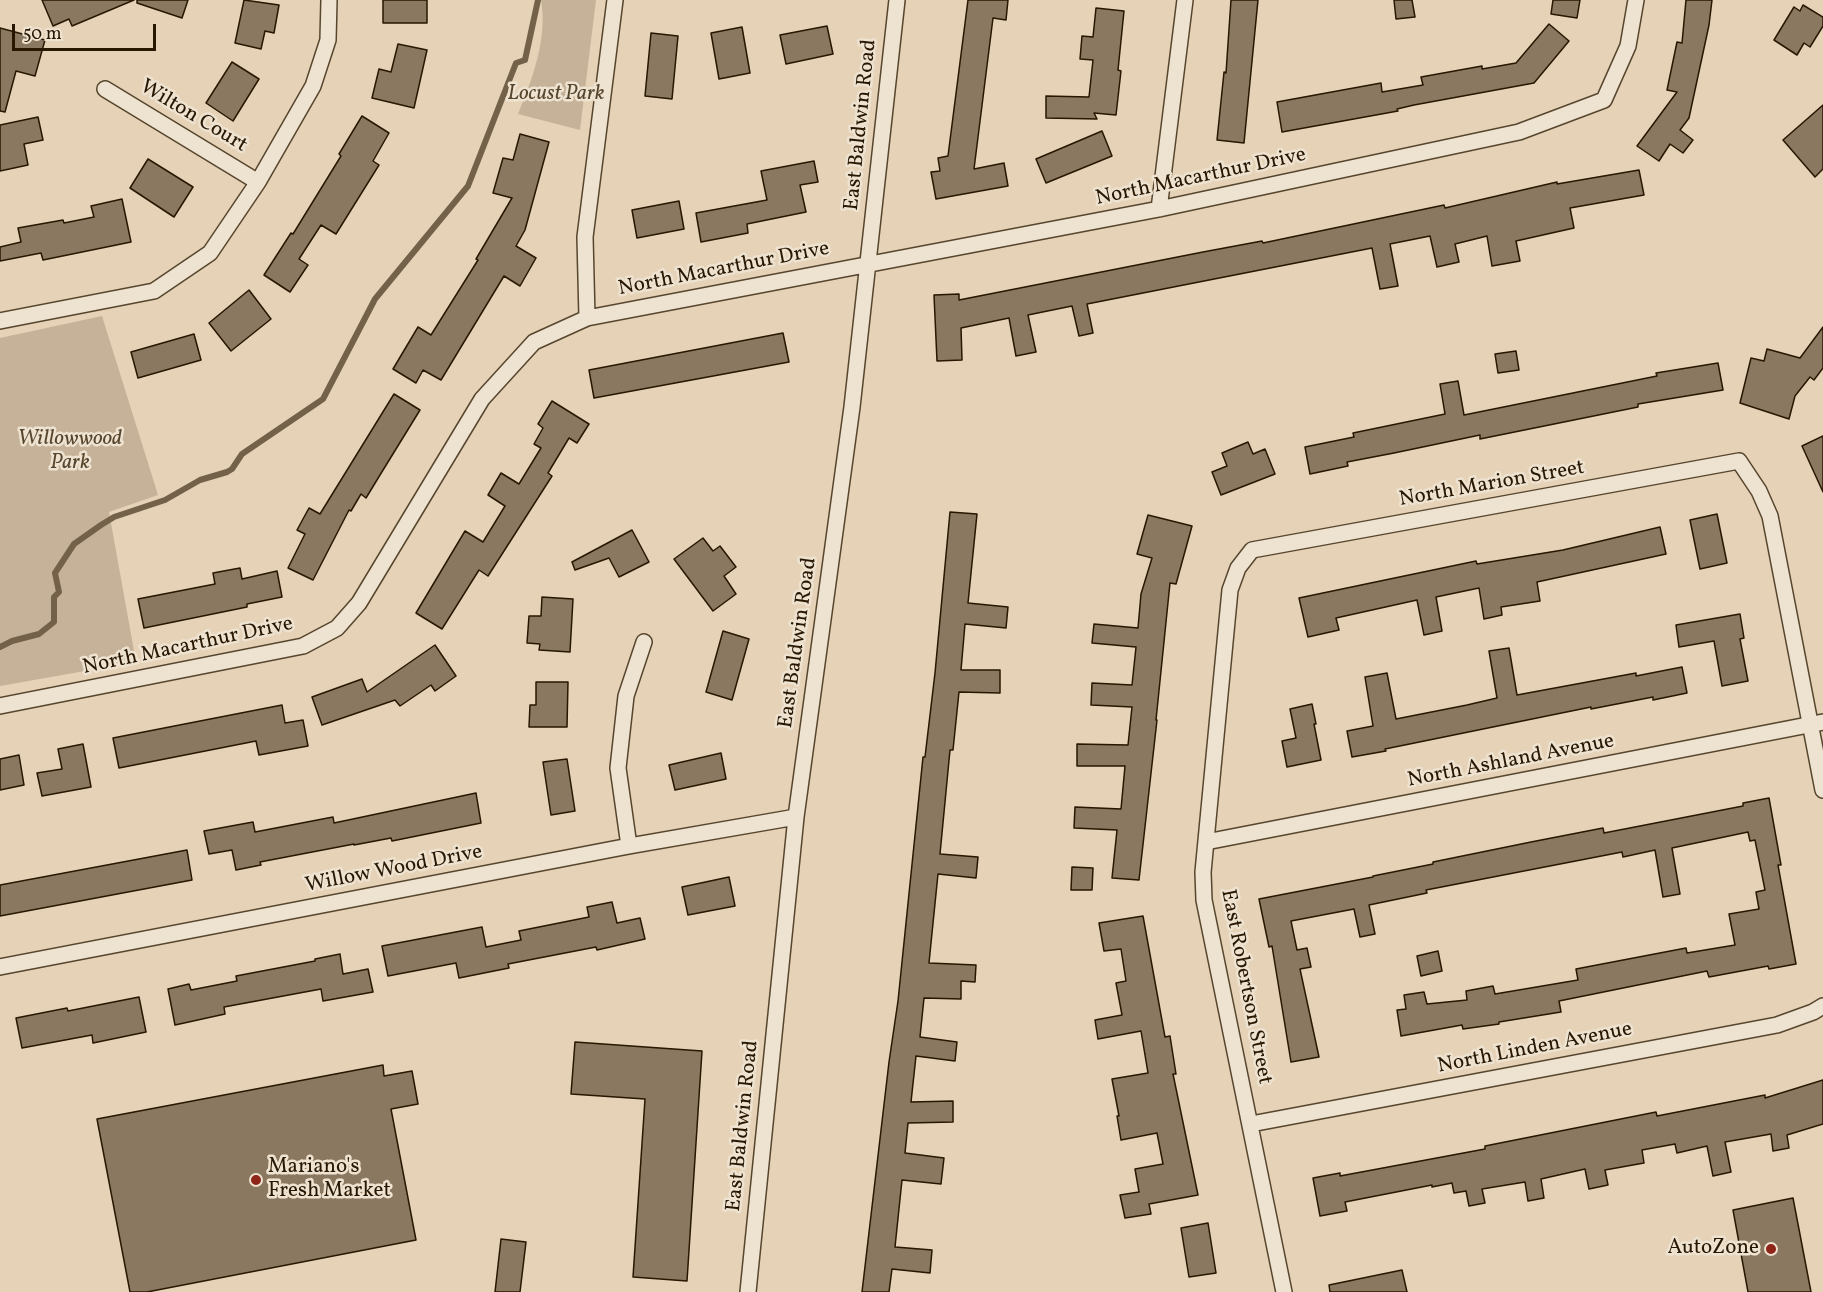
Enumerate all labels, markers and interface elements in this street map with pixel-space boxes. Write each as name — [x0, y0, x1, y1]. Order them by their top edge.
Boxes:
scale bar — [15, 12, 159, 50]
text: 50 m — [23, 22, 62, 47]
street label: East Baldwin Road — [840, 38, 884, 212]
street label: Wilton Court — [135, 75, 251, 159]
park label: Locust Park — [508, 82, 604, 108]
street label: North Macarthur Drive — [1094, 143, 1308, 213]
street label: North Macarthur Drive — [616, 237, 832, 303]
park label: Willowwood Park — [18, 427, 122, 477]
street label: North Marion Street — [1397, 456, 1587, 514]
street label: East Baldwin Road — [775, 556, 823, 730]
street label: North Macarthur Drive — [81, 612, 295, 682]
street label: North Ashland Avenue — [1406, 730, 1616, 794]
street label: Willow Wood Drive — [303, 840, 485, 900]
street label: East Robertson Street — [1214, 887, 1276, 1087]
street label: North Linden Avenue — [1436, 1018, 1634, 1080]
street label: East Baldwin Road — [722, 1039, 766, 1213]
place label: Mariano's Fresh Market — [268, 1155, 391, 1205]
marker: Mariano's Fresh Market — [249, 1173, 263, 1187]
place label: AutoZone — [1668, 1236, 1759, 1262]
marker: AutoZone — [1764, 1242, 1778, 1256]

